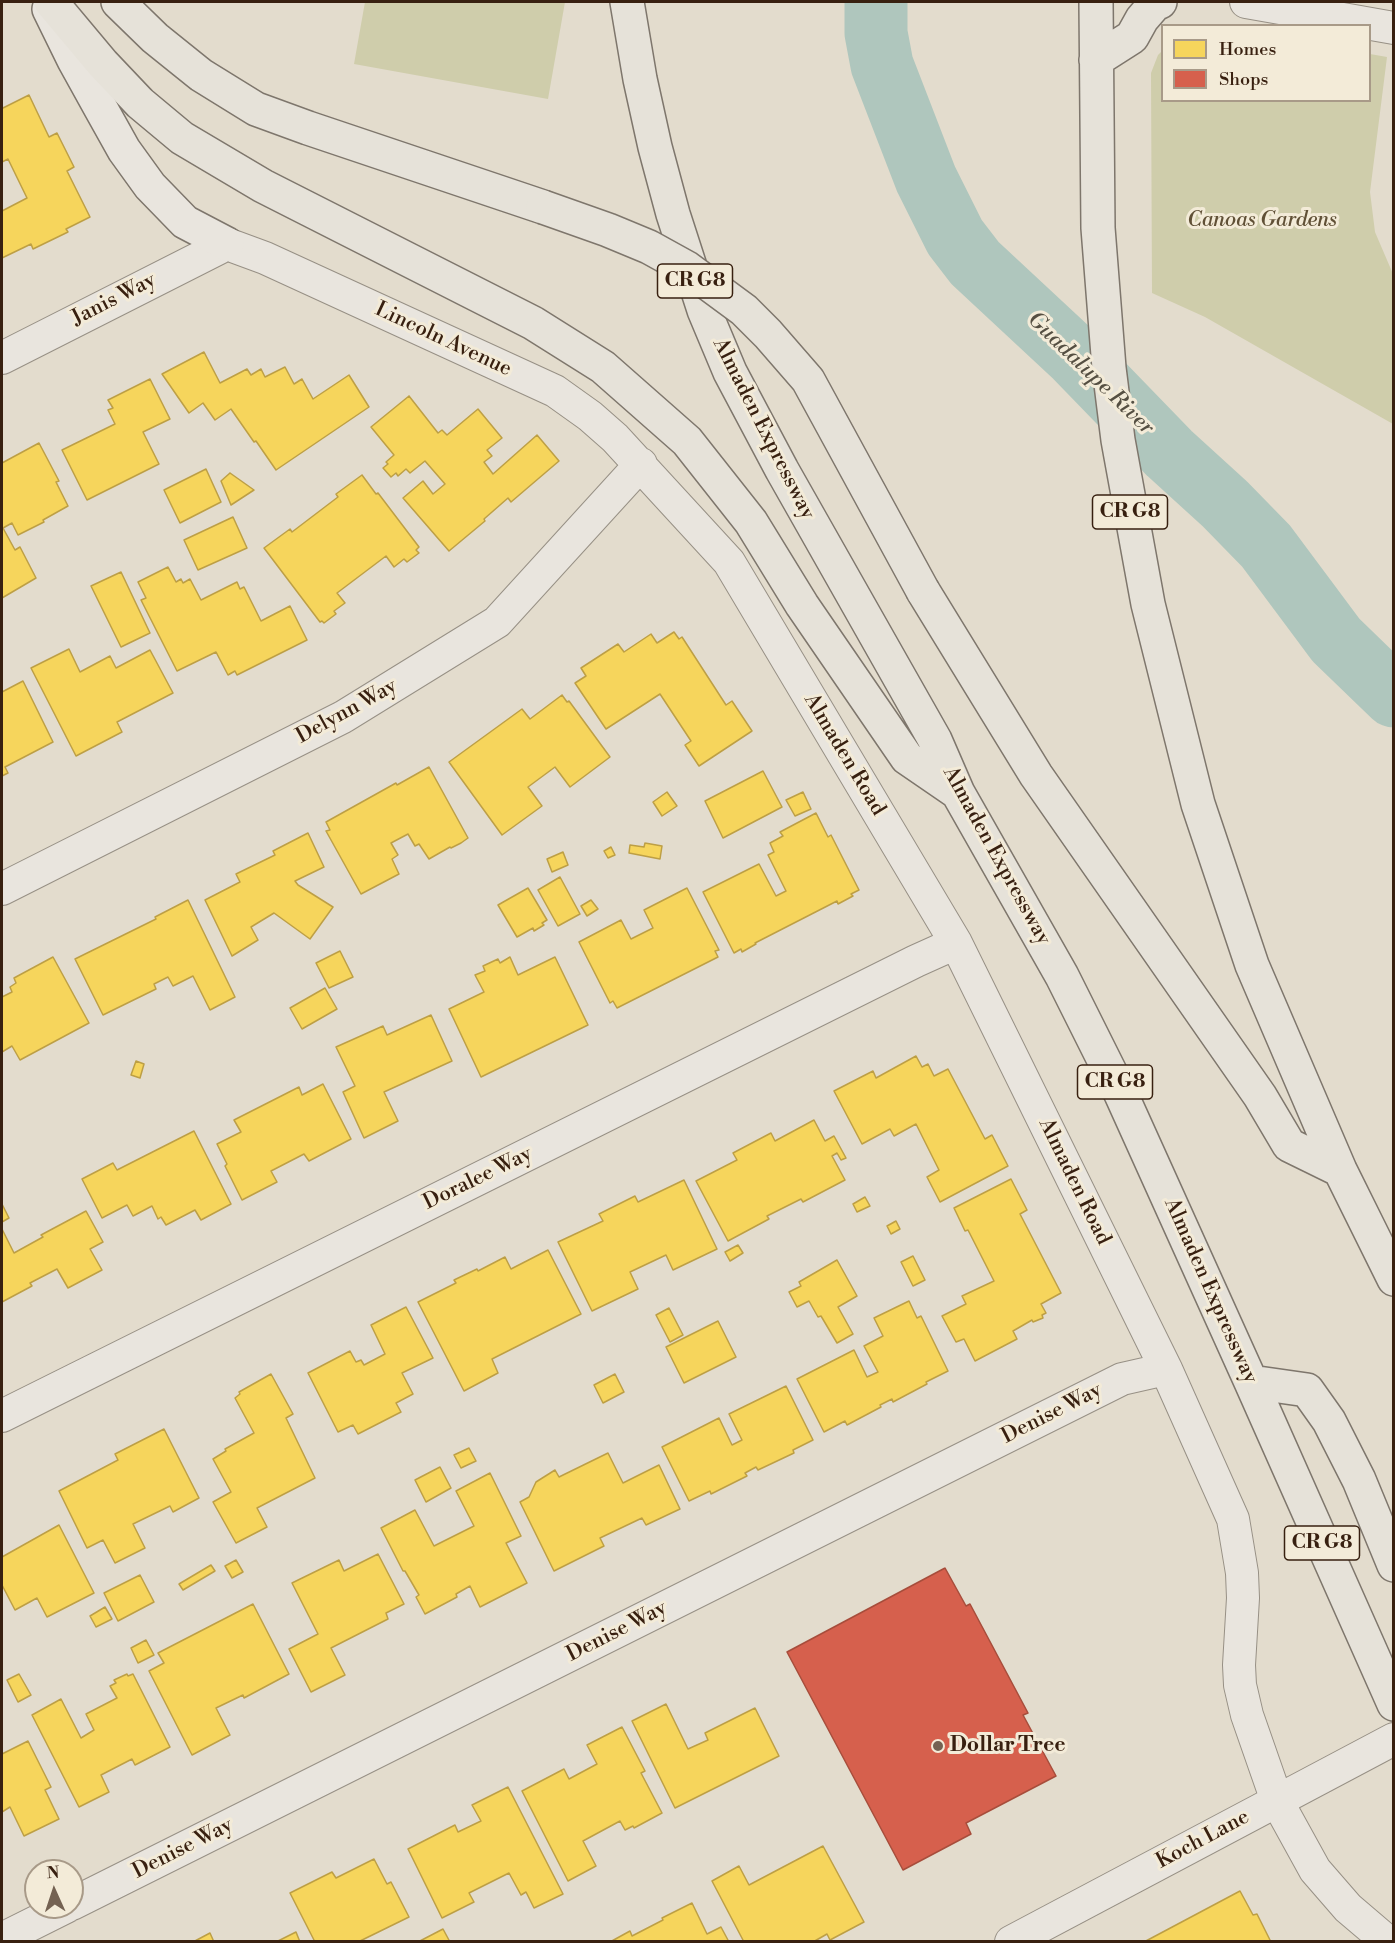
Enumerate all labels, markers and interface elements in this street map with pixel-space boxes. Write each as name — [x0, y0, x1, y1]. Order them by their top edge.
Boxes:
legend — [1161, 24, 1371, 102]
text: Homes — [1219, 38, 1276, 61]
text: Shops — [1219, 68, 1268, 91]
park label: Canoas Gardens — [1187, 208, 1337, 234]
road number: CR G8 — [658, 264, 732, 298]
street label: Janis Way — [68, 268, 160, 332]
street label: Lincoln Avenue — [371, 297, 515, 383]
water label: Guadalupe River — [1021, 307, 1159, 441]
street label: Almaden Expressway — [706, 334, 820, 524]
road number: CR G8 — [1092, 495, 1168, 529]
street label: Delynn Way — [292, 674, 402, 750]
street label: Almaden Road — [798, 689, 890, 821]
street label: Almaden Expressway — [937, 762, 1055, 950]
road number: CR G8 — [1078, 1065, 1152, 1099]
street label: Almaden Road — [1032, 1115, 1116, 1249]
street label: Doralee Way — [420, 1142, 536, 1216]
street label: Almaden Expressway — [1158, 1195, 1262, 1387]
street label: Denise Way — [998, 1378, 1106, 1450]
road number: CR G8 — [1284, 1526, 1360, 1560]
street label: Denise Way — [563, 1596, 671, 1668]
place label: Dollar Tree — [950, 1733, 1065, 1759]
marker: Dollar Tree — [931, 1739, 945, 1753]
street label: Koch Lane — [1152, 1805, 1254, 1875]
street label: Denise Way — [129, 1813, 237, 1885]
north arrow — [24, 1859, 84, 1919]
text: N — [46, 1863, 60, 1883]

